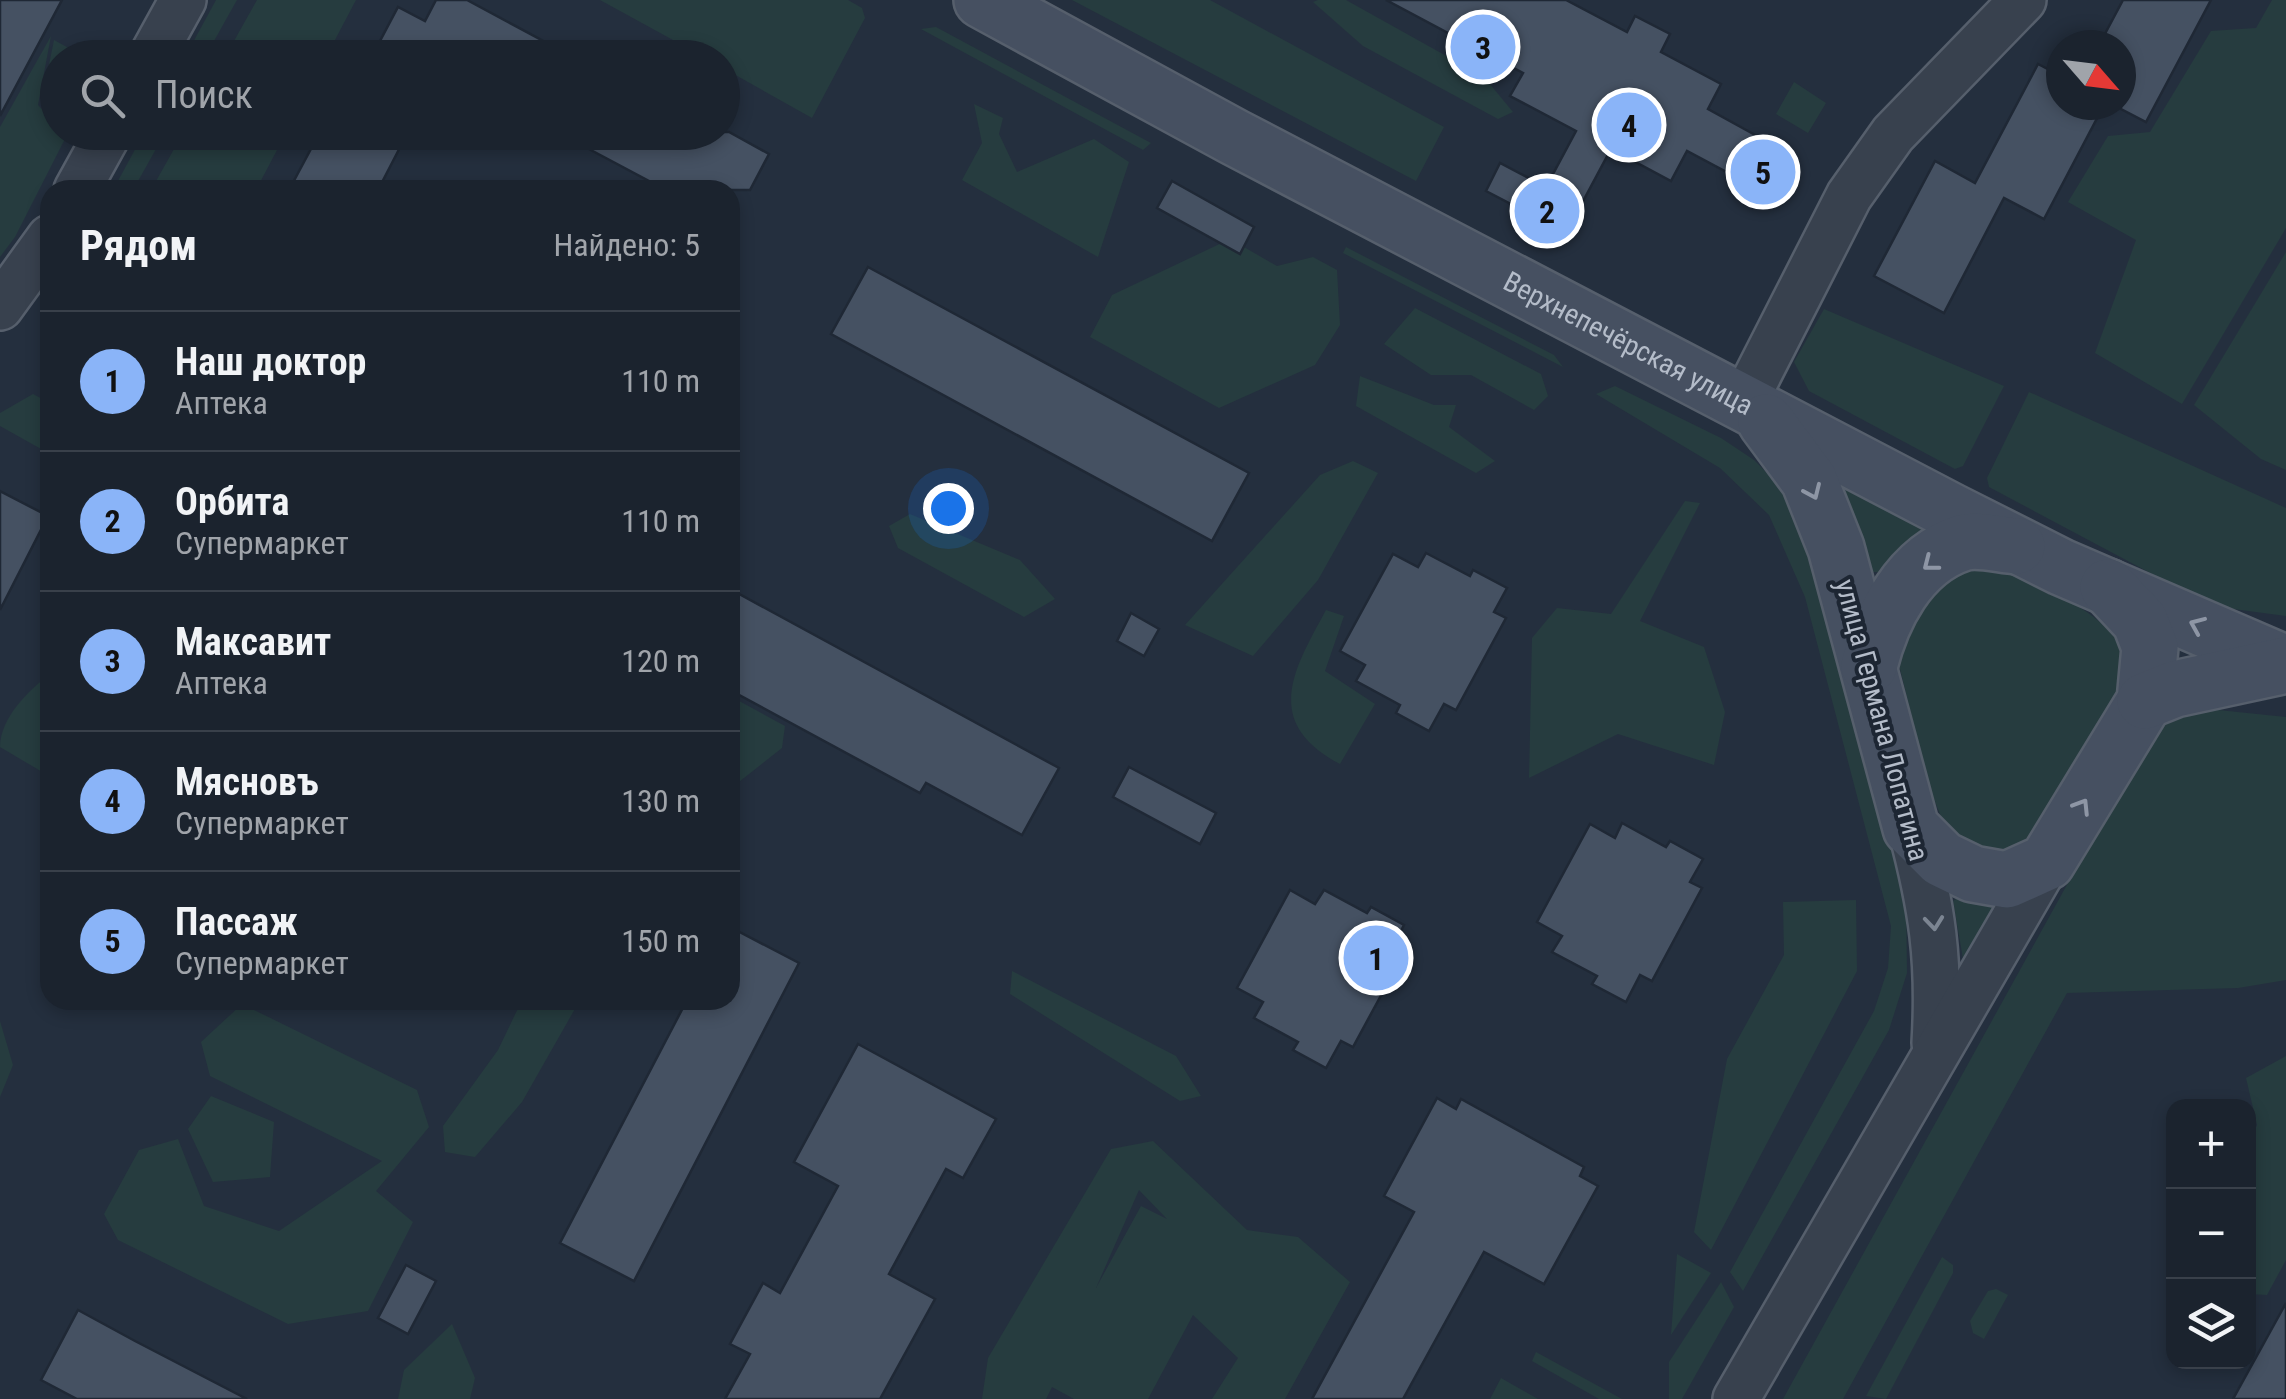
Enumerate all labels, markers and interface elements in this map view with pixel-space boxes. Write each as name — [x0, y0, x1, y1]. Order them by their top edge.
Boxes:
pin: 3 — [1450, 10, 1516, 84]
north arrow — [2046, 30, 2136, 120]
search box — [40, 40, 740, 150]
icon: search — [75, 68, 130, 123]
text: Поиск — [155, 73, 253, 117]
pin: 4 — [1596, 88, 1662, 162]
pin: 5 — [1730, 134, 1796, 210]
pin: 2 — [1514, 174, 1580, 248]
text: Рядом — [80, 221, 197, 270]
text: Найдено: 5 — [553, 226, 700, 264]
street label: Верхнепечёрская улица — [1498, 264, 1759, 422]
text: Наш доктор — [175, 340, 366, 384]
text: 1 — [104, 362, 121, 400]
text: 110 m — [621, 362, 700, 400]
text: Аптека — [175, 384, 268, 422]
text: Орбита — [175, 480, 289, 524]
one-way arrow — [1801, 482, 1821, 500]
your location — [923, 483, 974, 534]
text: 2 — [104, 502, 121, 540]
text: 110 m — [621, 502, 700, 540]
text: Супермаркет — [175, 524, 349, 562]
one-way arrow — [1923, 552, 1941, 569]
street label: улица Германа Лопатина — [1828, 575, 1936, 865]
one-way arrow — [2189, 617, 2207, 637]
text: Максавит — [175, 620, 331, 664]
text: 3 — [104, 642, 121, 680]
text: 120 m — [621, 642, 700, 680]
text: Аптека — [175, 664, 268, 702]
text: Мясновъ — [175, 760, 319, 804]
text: 4 — [104, 782, 121, 820]
text: 130 m — [621, 782, 700, 820]
one-way arrow — [2070, 799, 2089, 817]
text: Супермаркет — [175, 804, 349, 842]
text: Пассаж — [175, 900, 298, 944]
one-way arrow — [1922, 915, 1944, 931]
pin: 1 — [1344, 920, 1408, 996]
text: 5 — [104, 922, 121, 960]
text: 150 m — [621, 922, 700, 960]
text: Супермаркет — [175, 944, 349, 982]
map controls — [2166, 1099, 2256, 1369]
button: + — [2166, 1099, 2256, 1189]
button: − — [2166, 1189, 2256, 1279]
button: layers — [2166, 1279, 2256, 1369]

